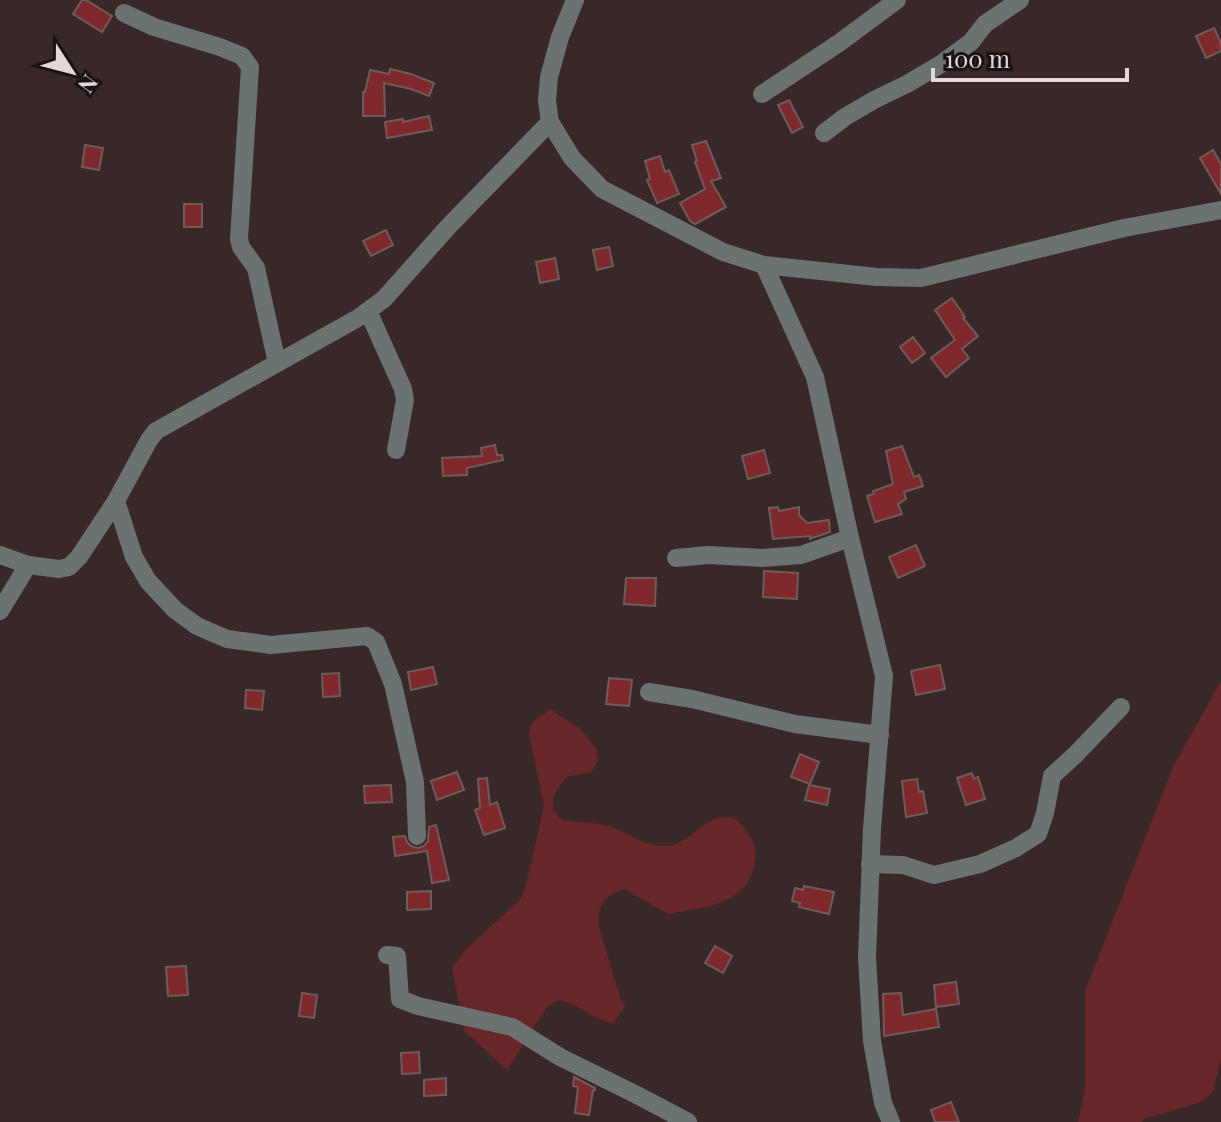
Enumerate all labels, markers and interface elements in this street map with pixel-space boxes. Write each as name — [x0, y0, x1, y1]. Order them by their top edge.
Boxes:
north arrow — [32, 32, 112, 112]
scale bar — [933, 32, 1127, 82]
text: 100 m — [945, 42, 1010, 74]
text: N — [72, 69, 106, 100]

